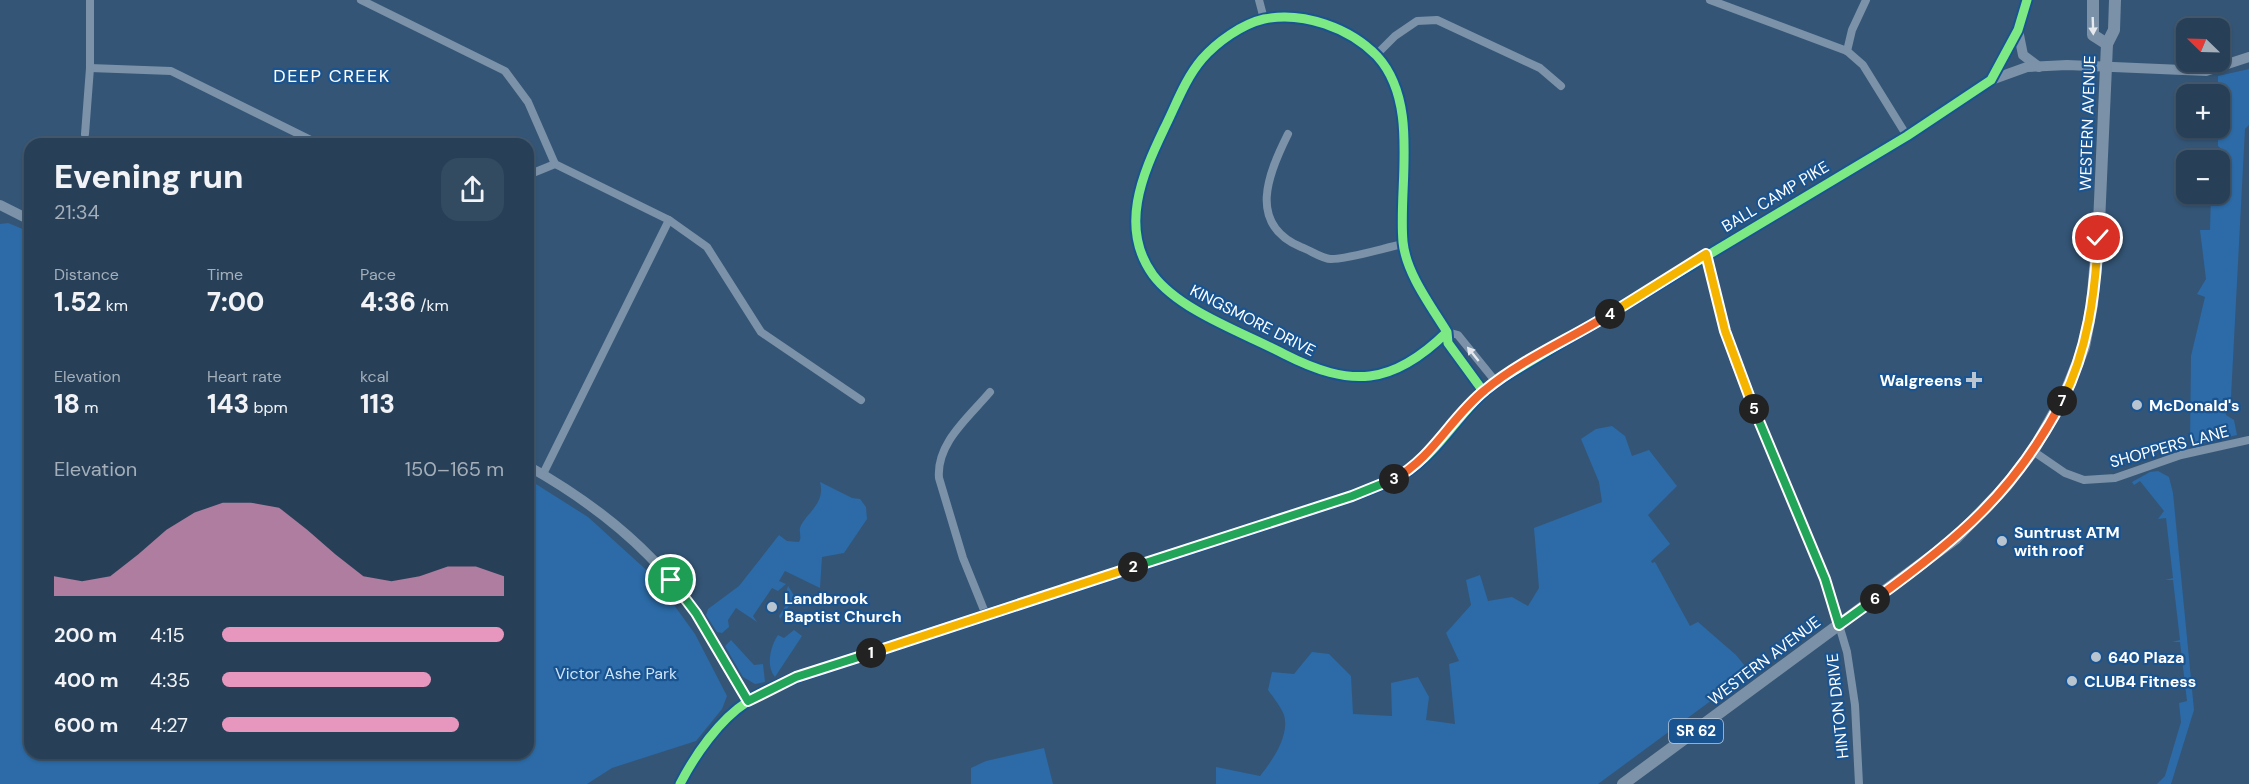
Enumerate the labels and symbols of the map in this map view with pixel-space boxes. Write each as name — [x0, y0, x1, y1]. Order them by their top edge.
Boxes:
one-way arrow — [2089, 16, 2098, 35]
north arrow — [2176, 18, 2230, 72]
street label: WESTERN AVENUE — [2075, 55, 2100, 191]
district label: DEEP CREEK — [273, 64, 391, 88]
street label: BALL CAMP PIKE — [1718, 156, 1833, 237]
pin — [2072, 212, 2123, 263]
street label: KINGSMORE DRIVE — [1186, 280, 1319, 361]
pin: 4 — [1595, 299, 1625, 329]
one-way arrow — [1467, 346, 1480, 362]
place label: Walgreens — [1879, 370, 1962, 391]
marker: Walgreens — [1967, 373, 1981, 387]
pin: 7 — [2047, 386, 2077, 416]
pin: 5 — [1739, 394, 1769, 424]
place label: McDonald's — [2149, 395, 2240, 416]
marker: McDonald's — [2130, 398, 2144, 412]
street label: SHOPPERS LANE — [2107, 421, 2231, 472]
pin: 3 — [1379, 464, 1409, 494]
place label: Suntrust ATM with roof — [2014, 522, 2120, 561]
marker: Suntrust ATM with roof — [1995, 534, 2009, 548]
pin: 2 — [1118, 552, 1148, 582]
pin — [645, 554, 696, 605]
pin: 6 — [1860, 584, 1890, 614]
place label: Landbrook Baptist Church — [784, 588, 902, 627]
marker: Landbrook Baptist Church — [765, 600, 779, 614]
street label: WESTERN AVENUE — [1704, 611, 1825, 710]
pin: 1 — [856, 638, 886, 668]
place label: 640 Plaza — [2108, 647, 2184, 668]
marker: 640 Plaza — [2089, 650, 2103, 664]
street label: HINTON DRIVE — [1822, 652, 1853, 760]
park label: Victor Ashe Park — [555, 663, 677, 684]
place label: CLUB4 Fitness — [2084, 671, 2196, 692]
marker: CLUB4 Fitness — [2065, 674, 2079, 688]
road number: SR 62 — [1669, 719, 1723, 743]

